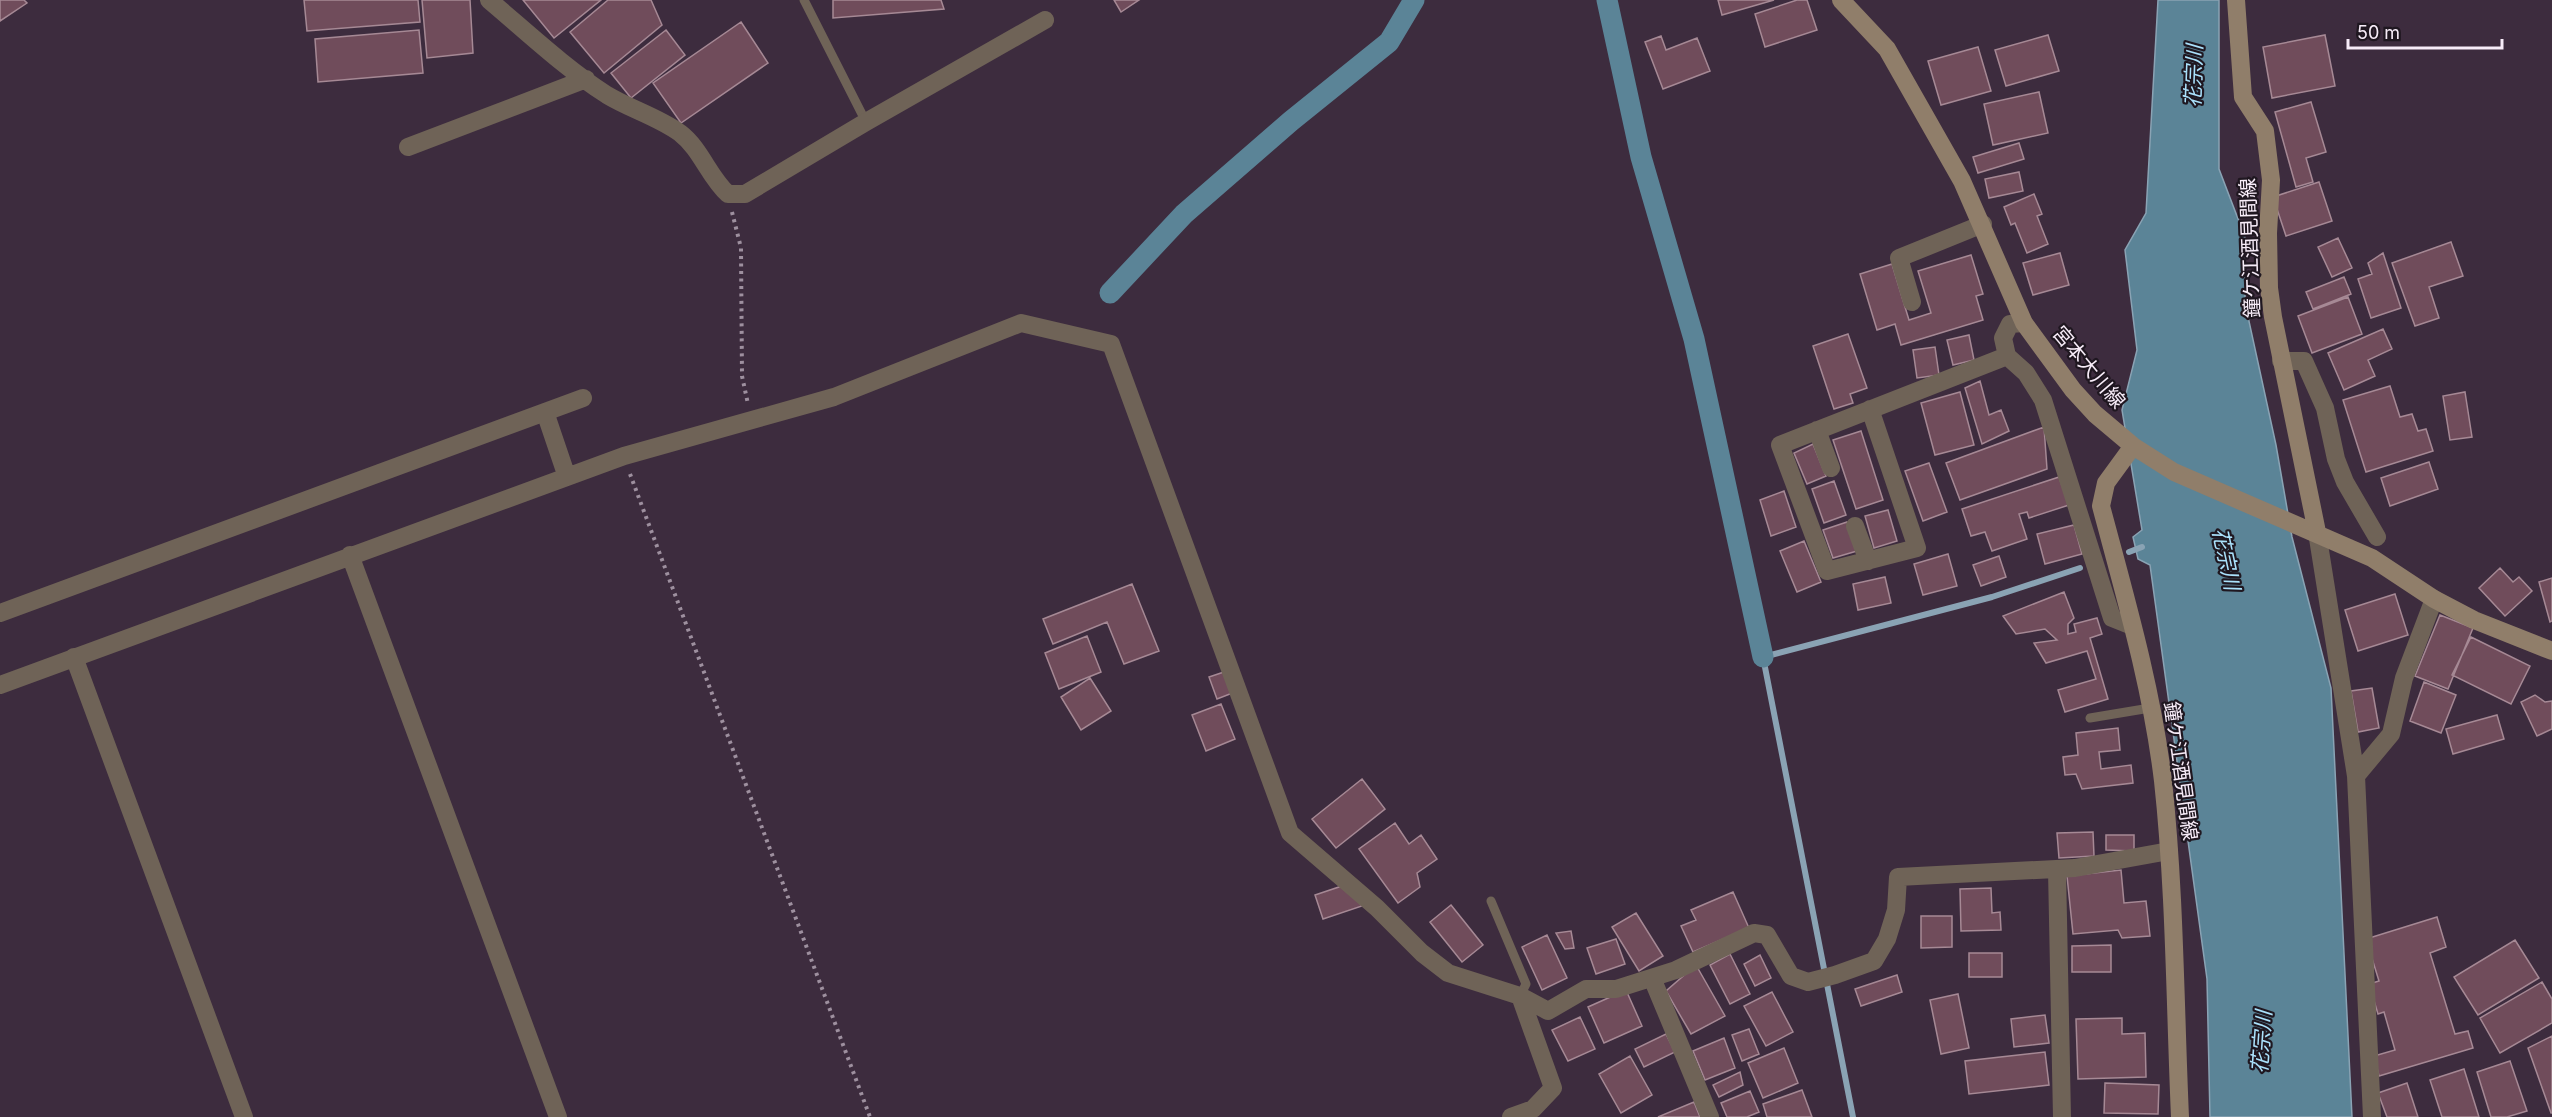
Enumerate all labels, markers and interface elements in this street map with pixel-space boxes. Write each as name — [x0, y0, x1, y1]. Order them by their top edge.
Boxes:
scale bar — [2348, 12, 2502, 50]
text: 50 m — [2357, 22, 2400, 43]
water label: 花宗川 — [2180, 42, 2207, 108]
street label: 鐘ケ江酒見間線 — [2236, 178, 2264, 318]
street label: 宮本大川線 — [2048, 321, 2130, 413]
water label: 花宗川 — [2208, 525, 2246, 594]
street label: 鐘ケ江酒見間線 — [2159, 700, 2203, 842]
water label: 花宗川 — [2247, 1008, 2276, 1074]

